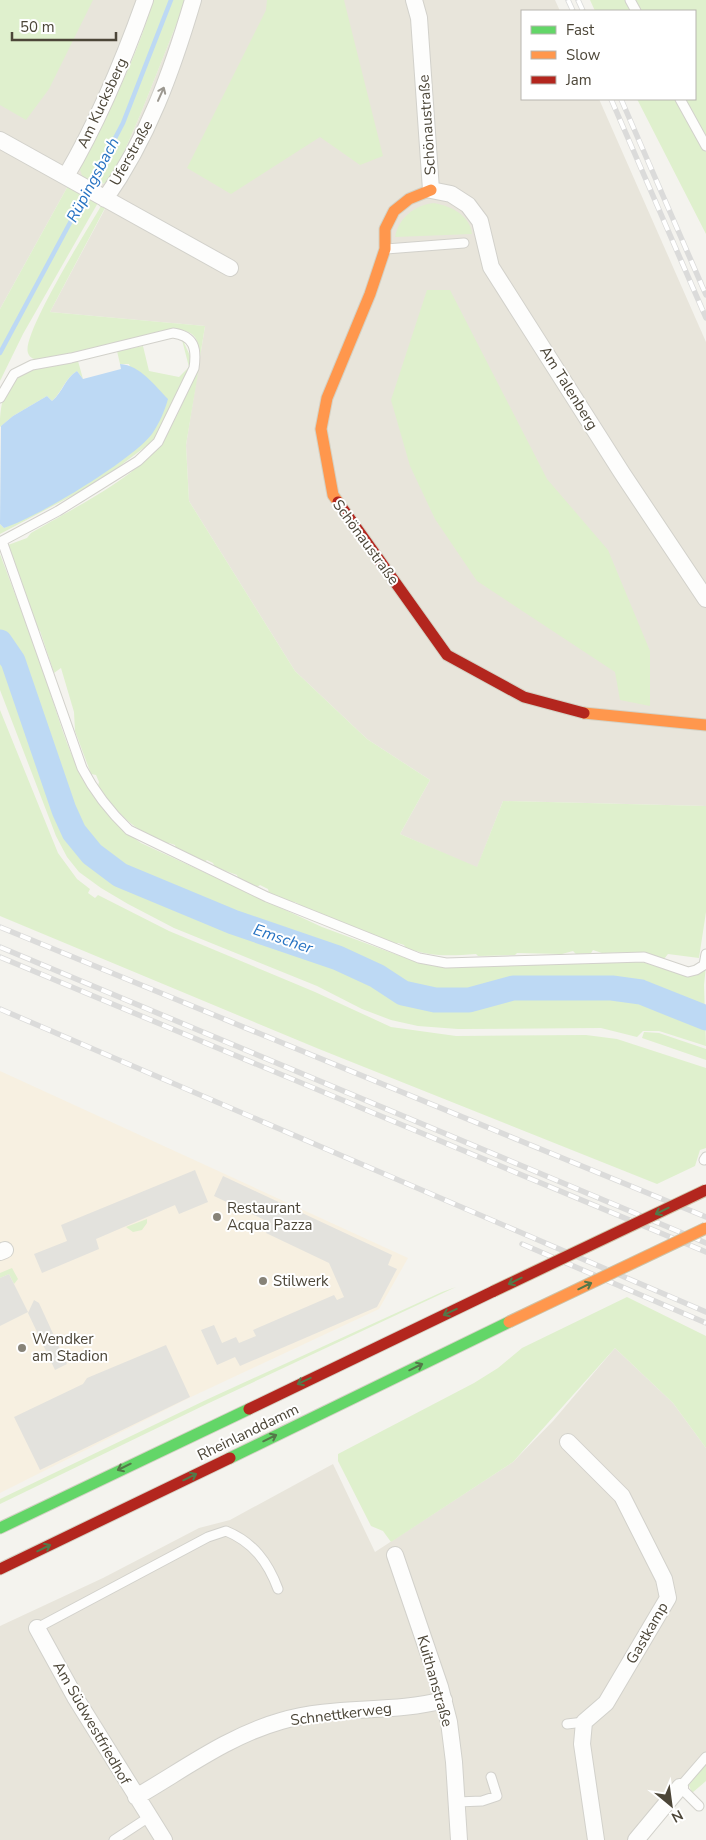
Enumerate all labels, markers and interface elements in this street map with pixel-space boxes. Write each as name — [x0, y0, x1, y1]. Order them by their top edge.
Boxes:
scale bar — [12, 10, 116, 42]
legend — [521, 10, 696, 100]
text: 50 m — [20, 17, 55, 37]
text: Fast — [566, 20, 595, 40]
text: Slow — [566, 45, 601, 65]
street label: Am Kucksberg — [72, 55, 132, 151]
text: Jam — [565, 70, 592, 90]
street label: Schönaustraße — [414, 74, 440, 176]
one-way arrow — [157, 87, 167, 102]
street label: Uferstraße — [105, 117, 157, 189]
water label: Rüpingsbach — [61, 134, 125, 226]
street label: Am Talenberg — [535, 342, 603, 434]
street label: Schönaustraße — [328, 495, 404, 589]
water label: Emscher — [250, 919, 317, 960]
place label: Restaurant Acqua Pazza — [227, 1198, 312, 1235]
one-way arrow — [655, 1207, 670, 1216]
marker: Restaurant Acqua Pazza — [211, 1211, 223, 1223]
place label: Stilwerk — [273, 1271, 329, 1291]
marker: Stilwerk — [257, 1275, 269, 1287]
one-way arrow — [508, 1277, 523, 1286]
one-way arrow — [577, 1281, 592, 1291]
one-way arrow — [443, 1307, 458, 1317]
place label: Wendker am Stadion — [32, 1329, 108, 1366]
marker: Wendker am Stadion — [16, 1342, 28, 1354]
one-way arrow — [408, 1362, 423, 1371]
one-way arrow — [297, 1377, 312, 1387]
street label: Rheinlanddamm — [194, 1399, 302, 1465]
one-way arrow — [262, 1433, 277, 1442]
one-way arrow — [117, 1463, 132, 1473]
one-way arrow — [182, 1472, 197, 1481]
one-way arrow — [36, 1543, 51, 1552]
street label: Gastkamp — [621, 1598, 673, 1668]
street label: Kuithanstraße — [412, 1633, 458, 1729]
street label: Am Südwestfriedhof — [49, 1658, 136, 1789]
street label: Schnettkerweg — [289, 1698, 393, 1730]
north arrow — [646, 1780, 696, 1830]
text: N — [668, 1805, 686, 1827]

